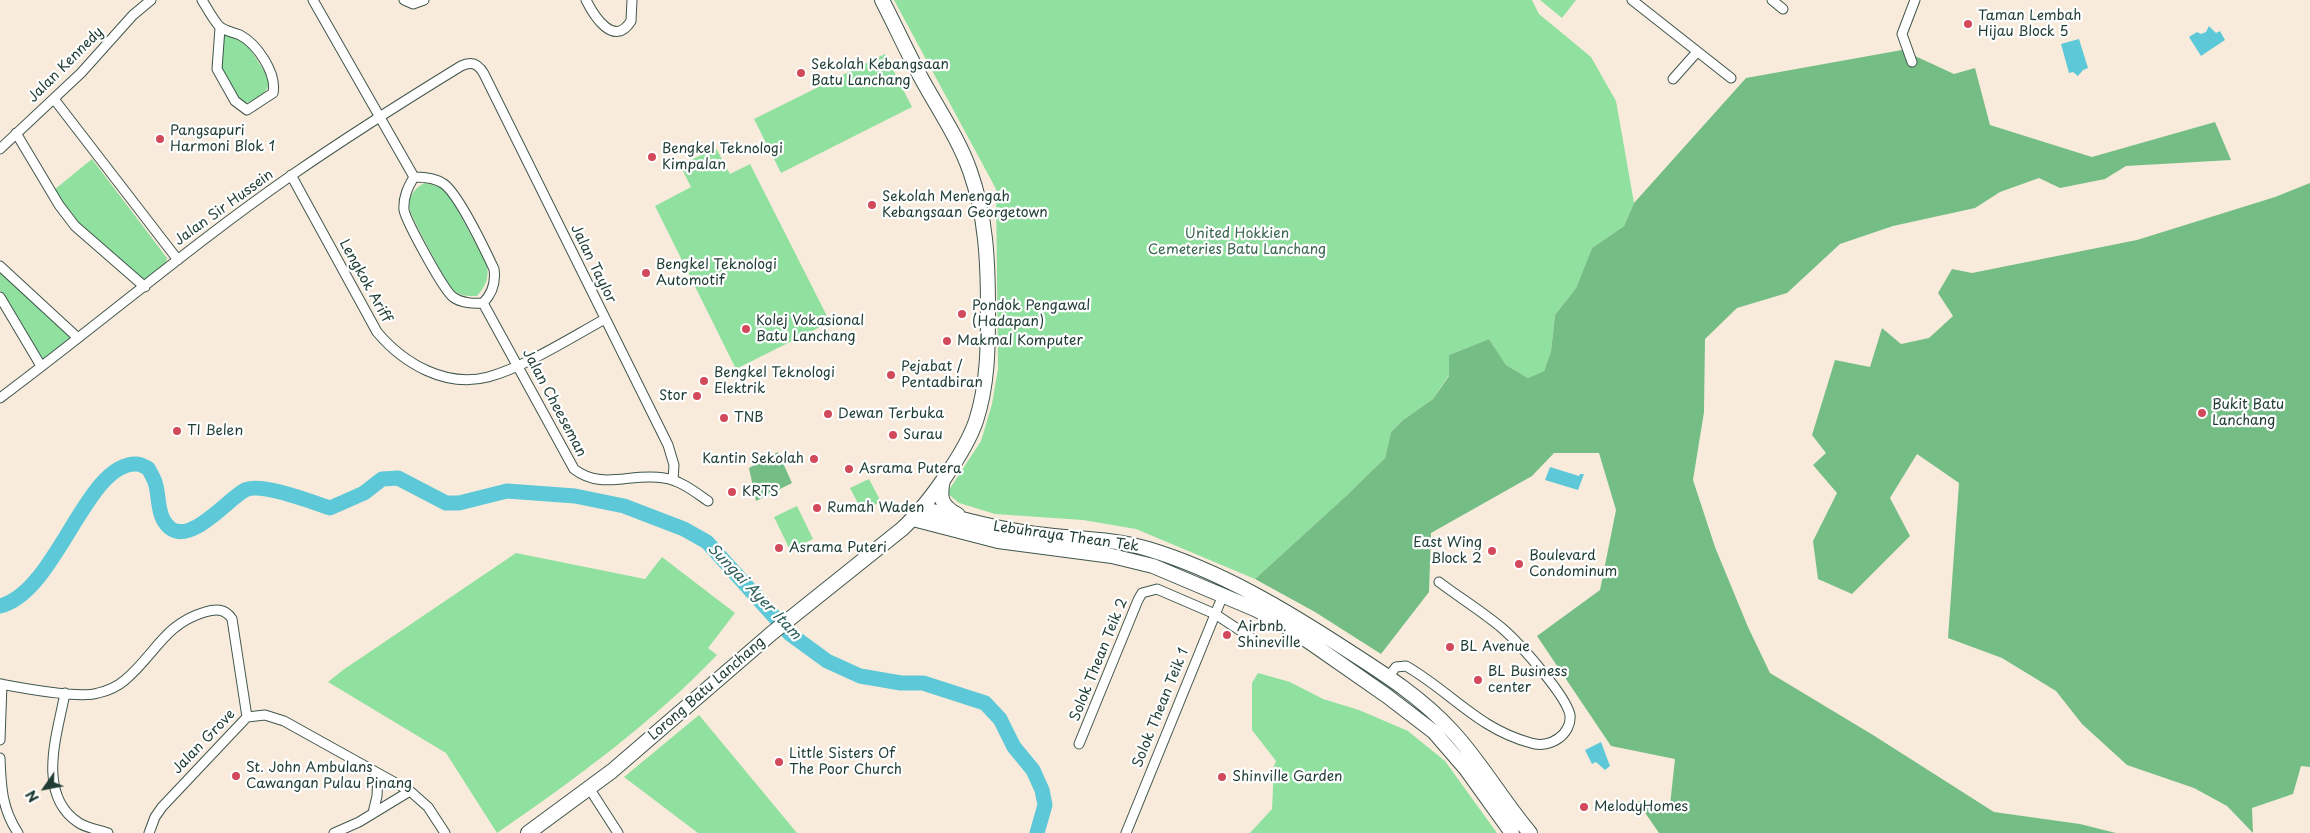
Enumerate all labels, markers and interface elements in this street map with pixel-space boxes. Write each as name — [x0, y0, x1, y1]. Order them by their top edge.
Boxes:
place label: Taman Lembah Hijau Block 5 — [1978, 8, 2081, 40]
marker: Taman Lembah Hijau Block 5 — [1962, 18, 1974, 30]
street label: Jalan Kennedy — [25, 24, 107, 106]
place label: Sekolah Kebangsaan Batu Lanchang — [811, 57, 949, 90]
marker: Sekolah Kebangsaan Batu Lanchang — [795, 67, 807, 79]
place label: Pangsapuri Harmoni Blok 1 — [170, 123, 275, 156]
marker: Pangsapuri Harmoni Blok 1 — [154, 133, 166, 145]
place label: Bengkel Teknologi Kimpalan — [662, 141, 783, 174]
marker: Bengkel Teknologi Kimpalan — [646, 151, 658, 163]
street label: Jalan Sir Hussein — [171, 166, 277, 250]
place label: Sekolah Menengah Kebangsaan Georgetown — [882, 189, 1048, 222]
marker: Sekolah Menengah Kebangsaan Georgetown — [866, 199, 878, 211]
street label: Jalan Taylor — [567, 222, 619, 306]
park label: United Hokkien Cemeteries Batu Lanchang — [1148, 226, 1326, 258]
street label: Lengkok Ariff — [335, 237, 395, 325]
place label: Bengkel Teknologi Automotif — [656, 257, 777, 290]
marker: Bengkel Teknologi Automotif — [640, 267, 652, 279]
place label: Pondok Pengawal (Hadapan) — [972, 298, 1090, 331]
marker: Pondok Pengawal (Hadapan) — [956, 308, 968, 320]
place label: Kolej Vokasional Batu Lanchang — [756, 313, 864, 346]
marker: Kolej Vokasional Batu Lanchang — [740, 323, 752, 335]
place label: Makmal Komputer — [957, 333, 1083, 349]
marker: Makmal Komputer — [941, 335, 953, 347]
street label: Jalan Cheeseman — [518, 346, 590, 460]
place label: Pejabat / Pentadbiran — [901, 359, 983, 392]
place label: Bengkel Teknologi Elektrik — [714, 365, 835, 398]
marker: Pejabat / Pentadbiran — [885, 369, 897, 381]
marker: Bengkel Teknologi Elektrik — [698, 375, 710, 387]
place label: Stor — [659, 388, 687, 404]
marker: Stor — [691, 390, 703, 402]
place label: Bukit Batu Lanchang — [2212, 397, 2284, 430]
place label: Dewan Terbuka — [838, 406, 944, 422]
marker: Bukit Batu Lanchang — [2196, 407, 2208, 419]
marker: Dewan Terbuka — [822, 408, 834, 420]
place label: TNB — [734, 410, 764, 426]
marker: TNB — [718, 412, 730, 424]
place label: TI Belen — [187, 423, 243, 439]
marker: TI Belen — [171, 425, 183, 437]
place label: Surau — [903, 427, 943, 443]
marker: Surau — [887, 429, 899, 441]
place label: Kantin Sekolah — [702, 451, 804, 467]
marker: Kantin Sekolah — [808, 453, 820, 465]
place label: Asrama Putera — [859, 461, 962, 477]
marker: Asrama Putera — [843, 463, 855, 475]
place label: KRTS — [742, 484, 779, 500]
marker: KRTS — [726, 486, 738, 498]
place label: Rumah Waden — [827, 500, 924, 516]
marker: Rumah Waden — [811, 502, 823, 514]
street label: Lebuhraya Thean Tek — [992, 518, 1140, 556]
place label: East Wing Block 2 — [1413, 535, 1482, 568]
water label: Sungai Ayer Itam — [704, 540, 804, 644]
place label: Asrama Puteri — [789, 540, 887, 556]
marker: Asrama Puteri — [773, 542, 785, 554]
marker: East Wing Block 2 — [1486, 545, 1498, 557]
place label: Boulevard Condominum — [1529, 548, 1617, 580]
marker: Boulevard Condominum — [1513, 558, 1525, 570]
street label: Solok Thean Teik 2 — [1067, 596, 1131, 724]
place label: Airbnb. Shineville — [1237, 619, 1301, 652]
marker: Airbnb. Shineville — [1221, 629, 1233, 641]
street label: Lorong Batu Lanchang — [645, 634, 769, 744]
place label: BL Avenue — [1460, 639, 1530, 655]
marker: BL Avenue — [1444, 641, 1456, 653]
street label: Solok Thean Teik 1 — [1129, 646, 1193, 770]
place label: BL Business center — [1488, 664, 1567, 696]
marker: BL Business center — [1472, 674, 1484, 686]
street label: Jalan Grove — [169, 706, 239, 778]
place label: Little Sisters Of The Poor Church — [789, 746, 902, 779]
marker: Little Sisters Of The Poor Church — [773, 756, 785, 768]
place label: St. John Ambulans Cawangan Pulau Pinang — [246, 760, 412, 792]
north arrow — [20, 763, 70, 813]
place label: Shinville Garden — [1232, 769, 1343, 785]
marker: St. John Ambulans Cawangan Pulau Pinang — [230, 770, 242, 782]
marker: Shinville Garden — [1216, 771, 1228, 783]
text: N — [20, 786, 44, 807]
place label: MelodyHomes — [1594, 799, 1688, 815]
marker: MelodyHomes — [1578, 801, 1590, 813]

